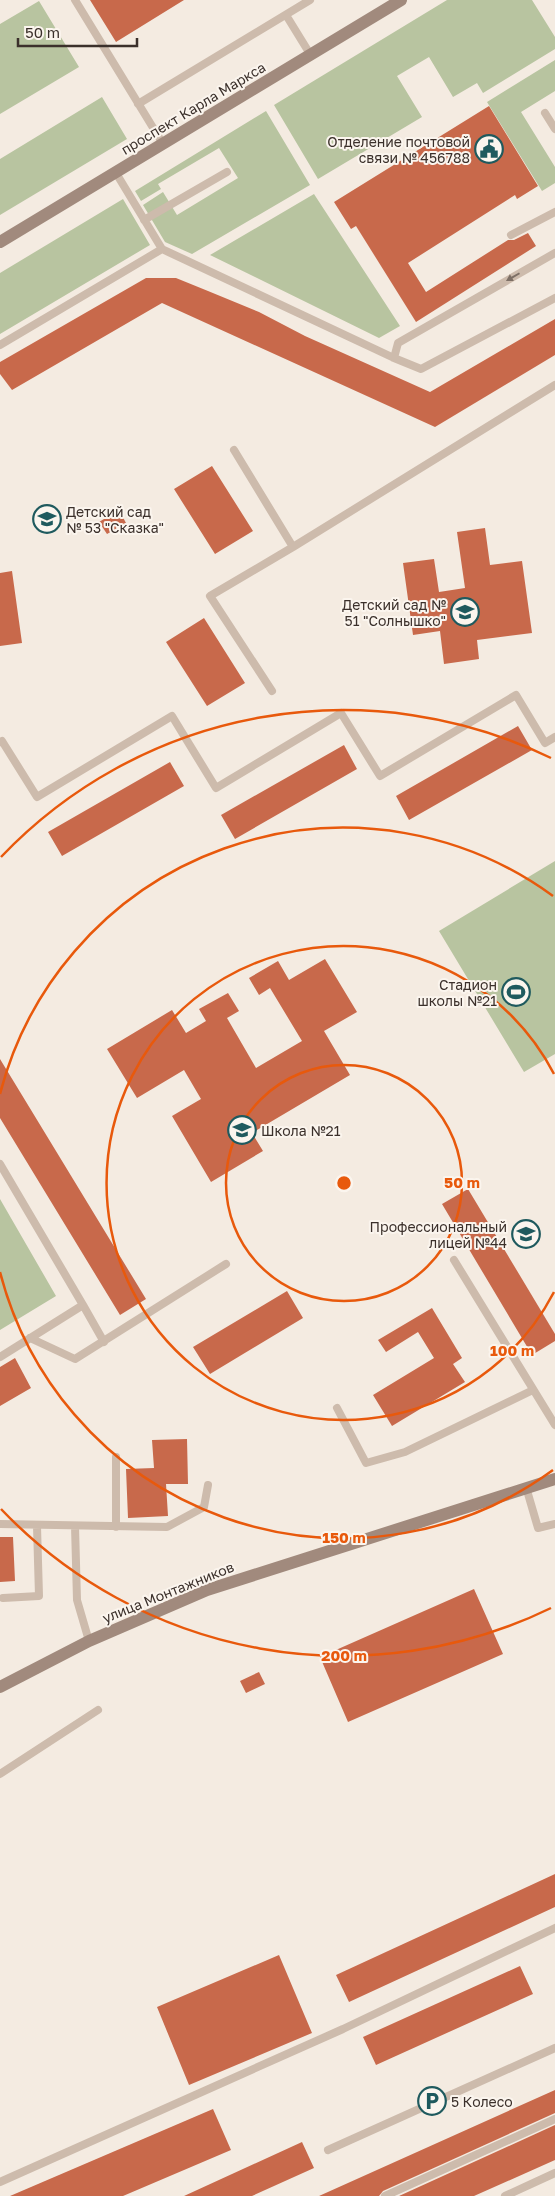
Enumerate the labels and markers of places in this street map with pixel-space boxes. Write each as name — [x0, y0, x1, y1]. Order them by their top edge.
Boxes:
place label: Отделение почтовой связи № 456788 — [327, 133, 470, 166]
public building icon: Отделение почтовой связи № 456788 — [474, 134, 504, 164]
place label: Детский сад № 53 "Сказка" — [66, 503, 164, 536]
school or university icon: Детский сад № 53 "Сказка" — [32, 504, 62, 534]
place label: Детский сад № 51 "Солнышко" — [342, 596, 447, 629]
school or university icon: Детский сад № 51 "Солнышко" — [450, 597, 480, 627]
place label: Стадион школы №21 — [417, 976, 497, 1009]
sports icon: Стадион школы №21 — [501, 977, 531, 1007]
school or university icon: Школа №21 — [227, 1115, 257, 1145]
place label: Школа №21 — [261, 1122, 341, 1139]
centre of rings — [335, 1174, 353, 1192]
place label: Профессиональный лицей №44 — [370, 1218, 507, 1251]
school or university icon: Профессиональный лицей №44 — [511, 1219, 541, 1249]
parking icon: 5 Колесо — [417, 2086, 447, 2116]
place label: 5 Колесо — [451, 2093, 513, 2110]

